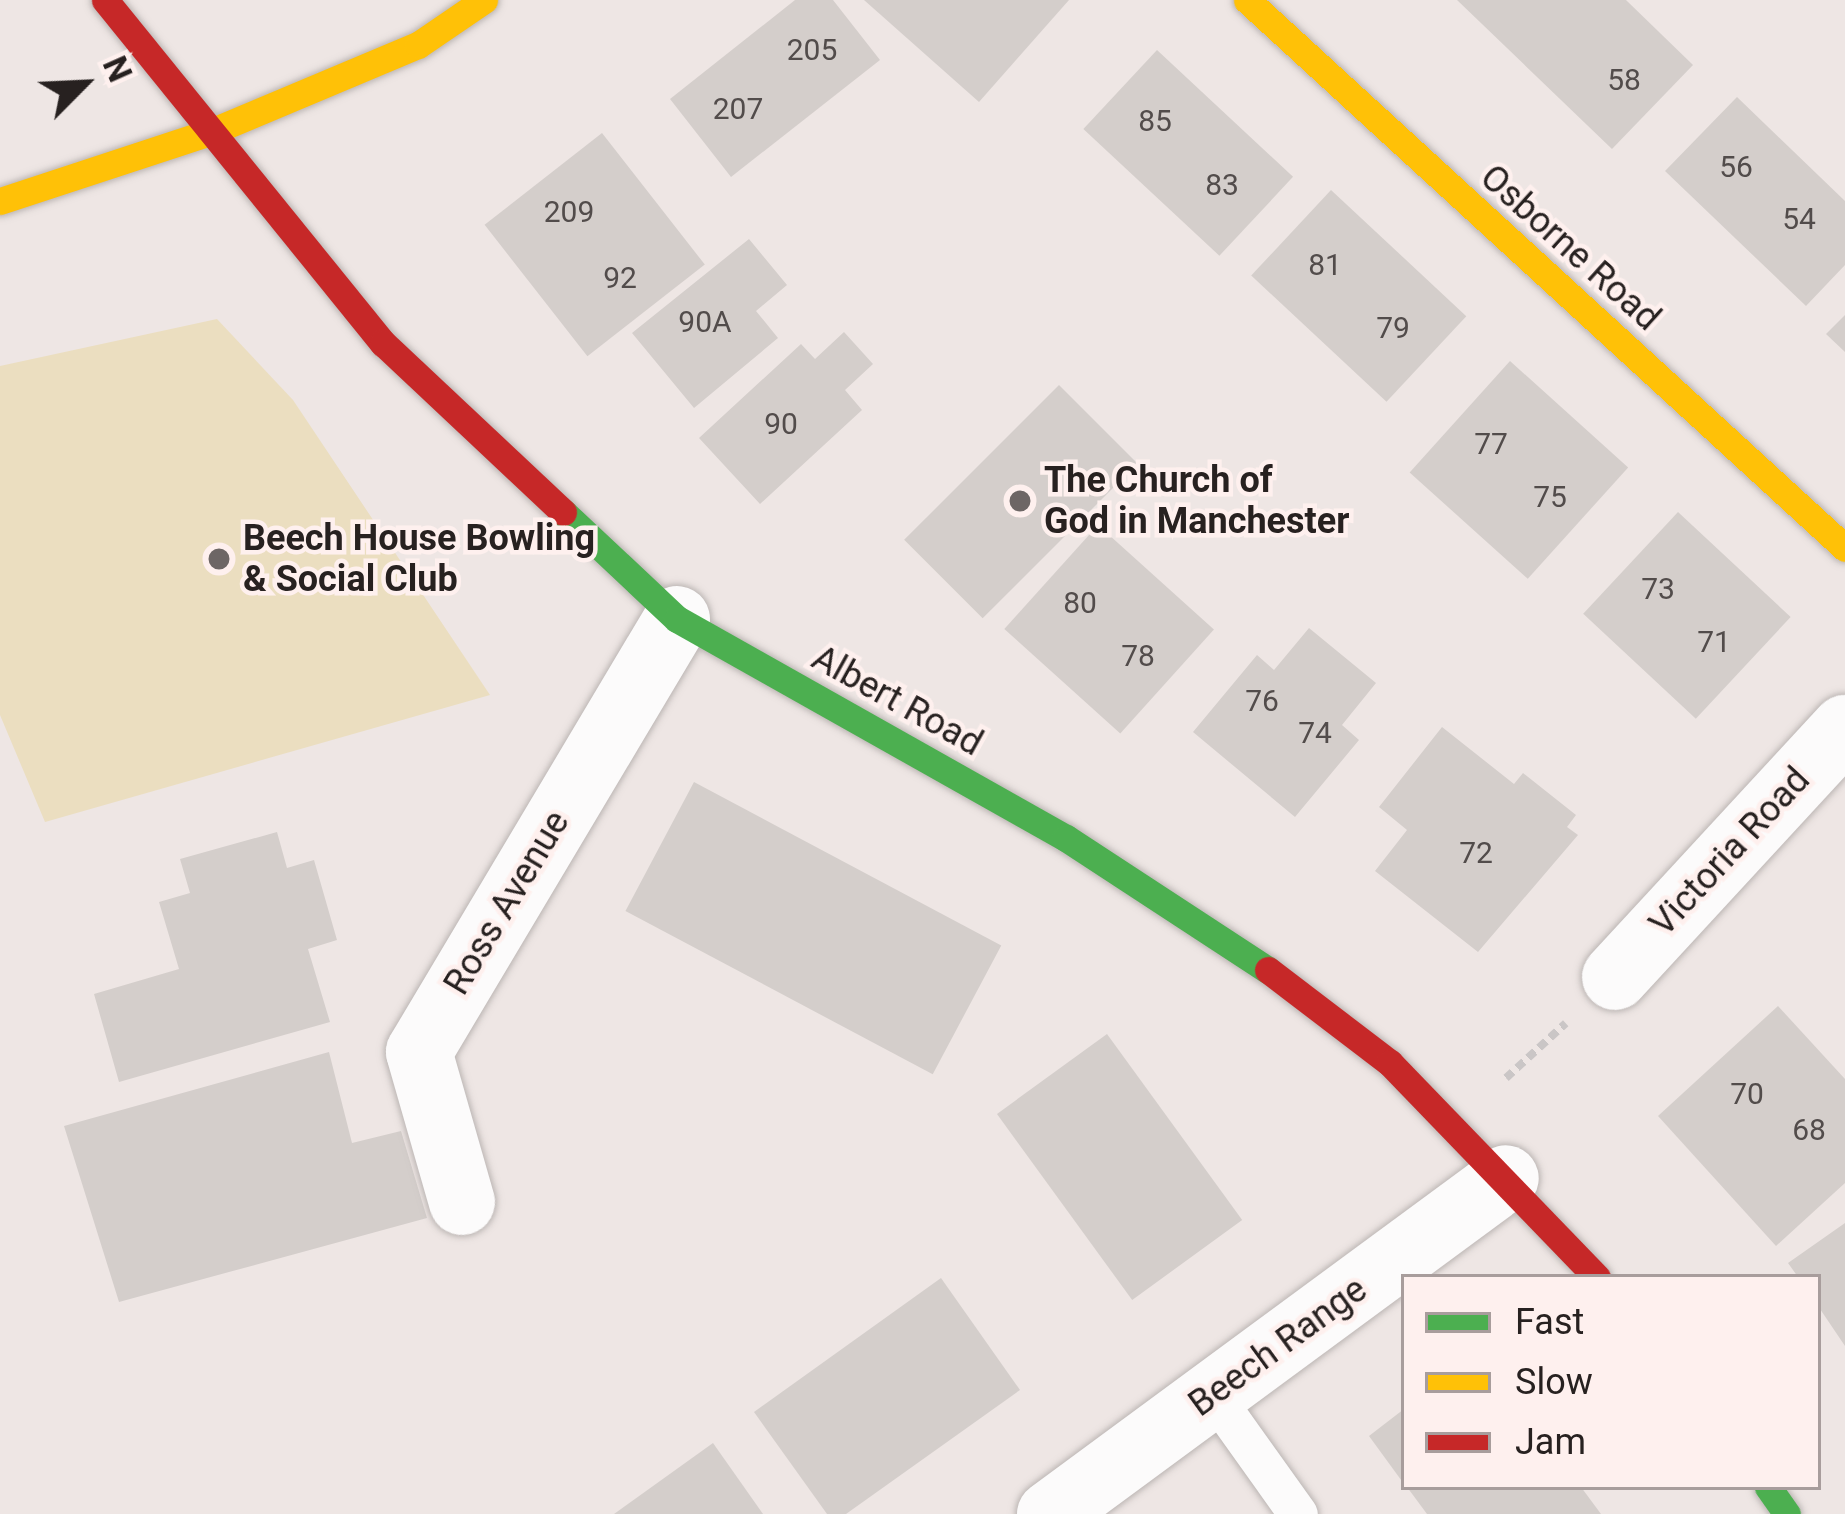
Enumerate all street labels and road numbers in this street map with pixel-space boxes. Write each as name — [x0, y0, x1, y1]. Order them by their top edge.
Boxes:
street label: Osborne Road — [1471, 156, 1669, 340]
street label: Albert Road — [804, 637, 990, 765]
street label: Victoria Road — [1641, 759, 1819, 945]
street label: Ross Avenue — [435, 803, 579, 1003]
street label: Beech Range — [1181, 1268, 1375, 1426]

